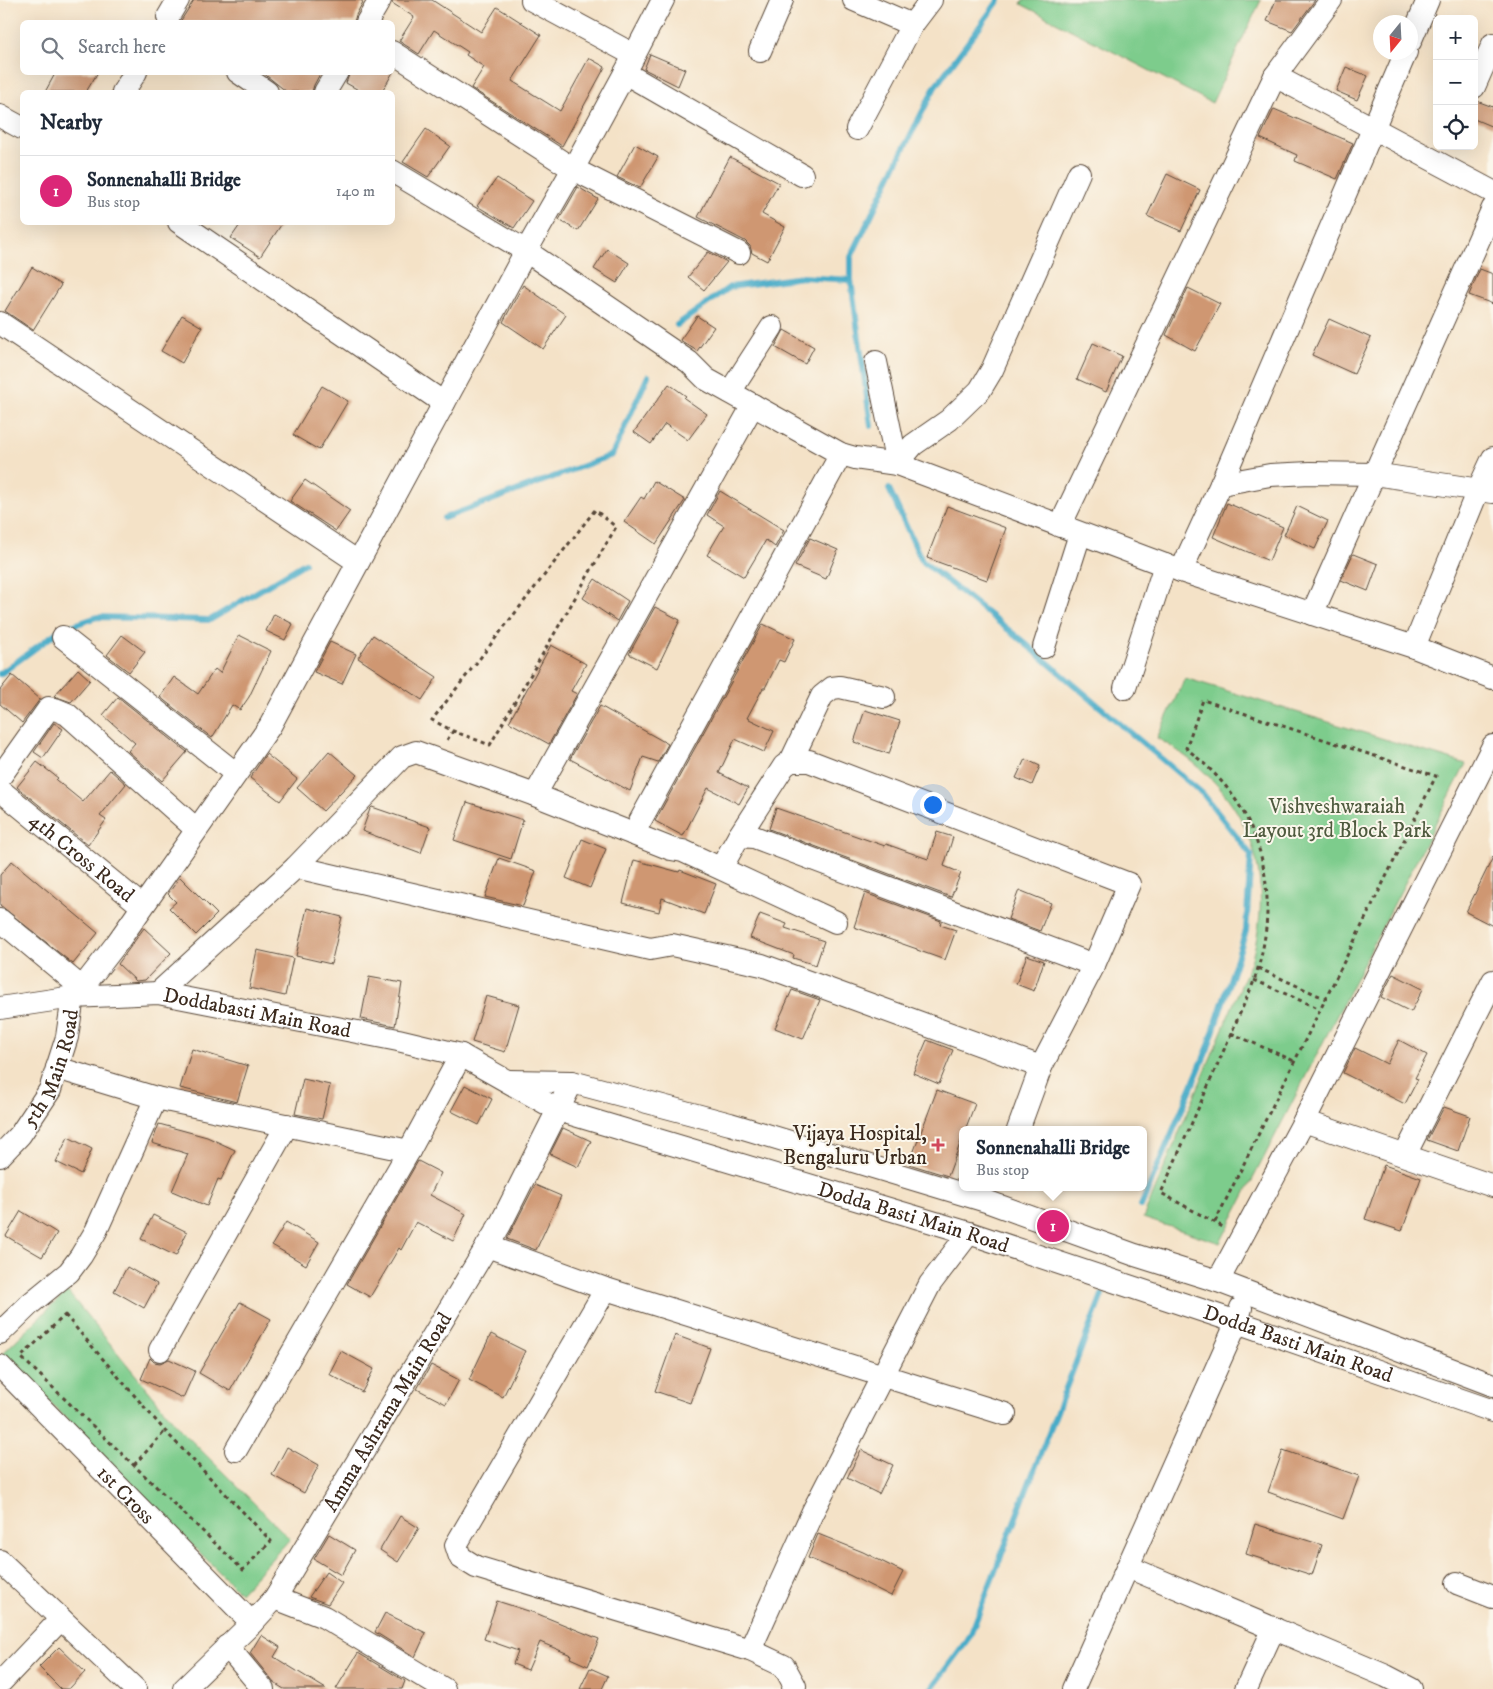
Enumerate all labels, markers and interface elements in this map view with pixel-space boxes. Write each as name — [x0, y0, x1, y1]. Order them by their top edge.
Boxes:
north arrow — [1373, 15, 1418, 60]
map controls — [1433, 15, 1478, 150]
button: + — [1433, 15, 1478, 60]
search box — [20, 20, 395, 75]
icon: search — [38, 34, 66, 62]
text: Search here — [78, 36, 166, 59]
button: − — [1433, 60, 1478, 105]
button: locate — [1433, 105, 1478, 150]
text: Nearby — [40, 110, 102, 136]
text: Sonnenahalli Bridge — [87, 169, 241, 192]
text: 1 — [53, 181, 59, 201]
text: 140 m — [336, 181, 375, 201]
text: Bus stop — [87, 192, 140, 212]
your location — [920, 792, 946, 818]
park label: Vishveshwaraiah Layout 3rd Block Park — [1243, 794, 1432, 844]
street label: 4th Cross Road — [24, 807, 140, 909]
street label: Doddabasti Main Road — [161, 982, 354, 1045]
street label: 5th Main Road — [17, 1007, 85, 1132]
place label: Vijaya Hospital, Bengaluru Urban — [783, 1121, 927, 1171]
popup — [959, 1126, 1147, 1191]
text: Sonnenahalli Bridge — [976, 1137, 1130, 1160]
marker: Vijaya Hospital, Bengaluru Urban — [931, 1138, 945, 1152]
text: Bus stop — [976, 1160, 1029, 1180]
street label: Dodda Basti Main Road — [814, 1176, 1013, 1260]
pin: 1 — [1037, 1207, 1069, 1245]
street label: Dodda Basti Main Road — [1200, 1300, 1397, 1389]
street label: Amma Ashrama Main Road — [318, 1308, 458, 1517]
street label: 1st Cross — [91, 1460, 160, 1530]

